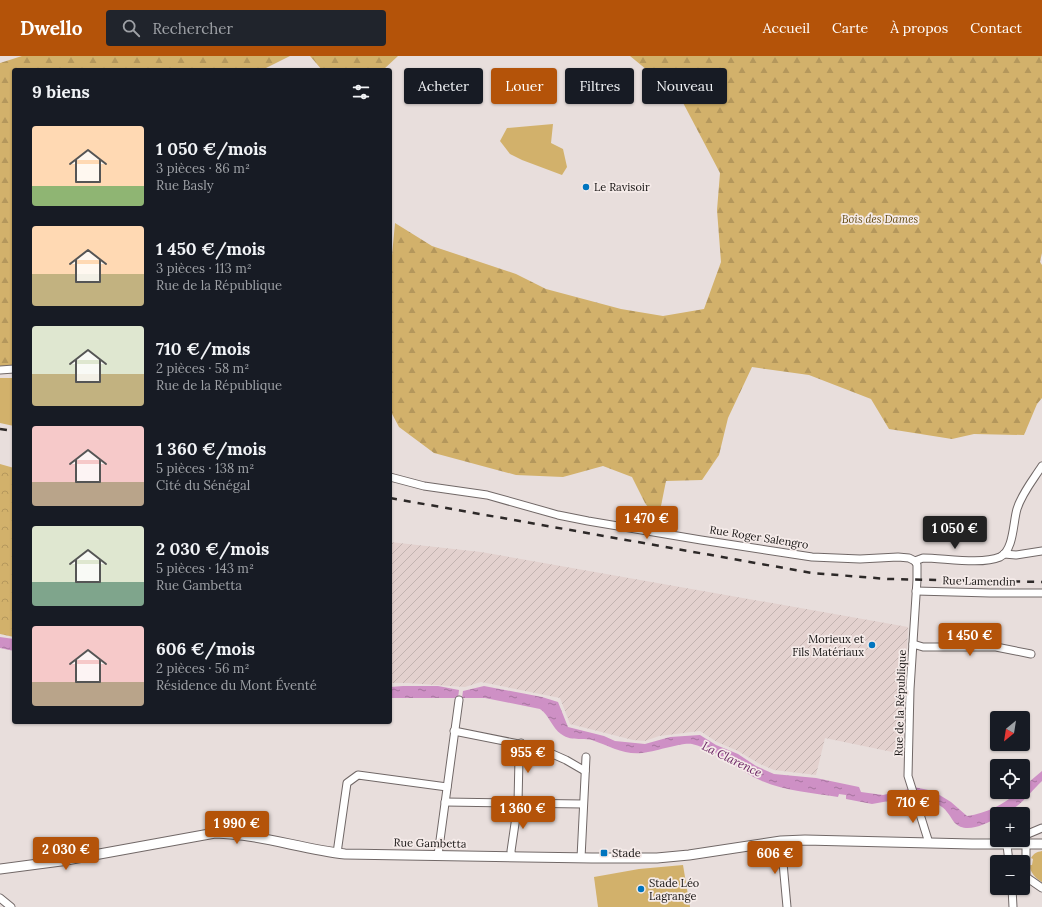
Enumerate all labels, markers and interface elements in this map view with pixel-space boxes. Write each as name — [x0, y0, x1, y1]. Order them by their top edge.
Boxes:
search box — [106, 10, 386, 46]
text: Dwello — [20, 16, 82, 40]
icon: search — [120, 17, 142, 39]
text: Rechercher — [152, 19, 233, 38]
text: Accueil — [763, 19, 810, 37]
text: Carte — [832, 19, 868, 37]
text: À propos — [890, 19, 948, 37]
text: Contact — [970, 19, 1022, 37]
chip: Acheter — [404, 68, 483, 104]
chip: Louer — [491, 68, 557, 104]
chip: Filtres — [565, 68, 634, 104]
chip: Nouveau — [642, 68, 727, 104]
text: 9 biens — [32, 81, 90, 103]
icon: filters — [350, 81, 372, 103]
text: 1 050 €/mois — [156, 138, 267, 160]
icon: home — [64, 142, 112, 190]
text: 3 pièces · 86 m² — [156, 160, 250, 177]
text: Rue Basly — [156, 177, 214, 194]
place label: Le Ravisoir — [594, 180, 650, 194]
marker: Le Ravisoir — [581, 182, 591, 192]
park label: Bois des Dames — [842, 212, 918, 226]
text: 1 450 €/mois — [156, 238, 265, 260]
icon: home — [64, 242, 112, 290]
text: 3 pièces · 113 m² — [156, 260, 252, 277]
text: Rue de la République — [156, 277, 282, 294]
text: 710 €/mois — [156, 338, 250, 360]
icon: home — [64, 342, 112, 390]
text: 2 pièces · 58 m² — [156, 360, 249, 377]
text: Rue de la République — [156, 377, 282, 394]
text: 1 360 €/mois — [156, 438, 266, 460]
icon: home — [64, 442, 112, 490]
text: 5 pièces · 138 m² — [156, 460, 254, 477]
text: Cité du Sénégal — [156, 477, 250, 494]
pin: 1 470 € — [610, 506, 684, 540]
text: 1 470 € — [625, 510, 669, 527]
pin: 1 050 € — [918, 516, 992, 550]
text: 1 050 € — [932, 520, 978, 537]
street label: Rue Roger Salengro — [709, 522, 809, 552]
text: 2 030 €/mois — [156, 538, 269, 560]
icon: home — [64, 542, 112, 590]
text: 5 pièces · 143 m² — [156, 560, 254, 577]
street label: Rue Lamendin — [942, 573, 1016, 589]
text: Rue Gambetta — [156, 577, 242, 594]
pin: 1 450 € — [933, 623, 1007, 657]
text: 1 450 € — [947, 627, 993, 644]
place label: Morieux et Fils Matériaux — [792, 632, 865, 659]
text: 606 €/mois — [156, 638, 255, 660]
marker: Morieux et Fils Matériaux — [867, 640, 877, 650]
icon: home — [64, 642, 112, 690]
street label: Rue de la République — [891, 649, 909, 757]
text: 2 pièces · 56 m² — [156, 660, 249, 677]
text: Résidence du Mont Éventé — [156, 677, 317, 694]
north arrow — [990, 711, 1030, 751]
map controls — [990, 711, 1030, 895]
water label: La Clarence — [700, 738, 765, 780]
pin: 955 € — [500, 740, 556, 774]
text: 955 € — [510, 744, 546, 761]
button: locate — [990, 759, 1030, 799]
pin: 710 € — [885, 790, 941, 824]
text: 710 € — [896, 794, 930, 811]
pin: 1 360 € — [486, 796, 560, 830]
text: 1 360 € — [500, 800, 546, 817]
button: + — [990, 807, 1030, 847]
pin: 1 990 € — [200, 811, 274, 845]
text: 1 990 € — [214, 815, 260, 832]
street label: Rue Gambetta — [393, 835, 467, 851]
pin: 2 030 € — [29, 837, 103, 871]
text: 2 030 € — [42, 841, 90, 858]
pin: 606 € — [747, 841, 803, 875]
text: 606 € — [756, 845, 794, 862]
place label: Stade — [612, 846, 641, 860]
marker: Stade — [599, 848, 609, 858]
button: − — [990, 855, 1030, 895]
place label: Stade Léo Lagrange — [649, 876, 699, 903]
marker: Stade Léo Lagrange — [636, 884, 646, 894]

